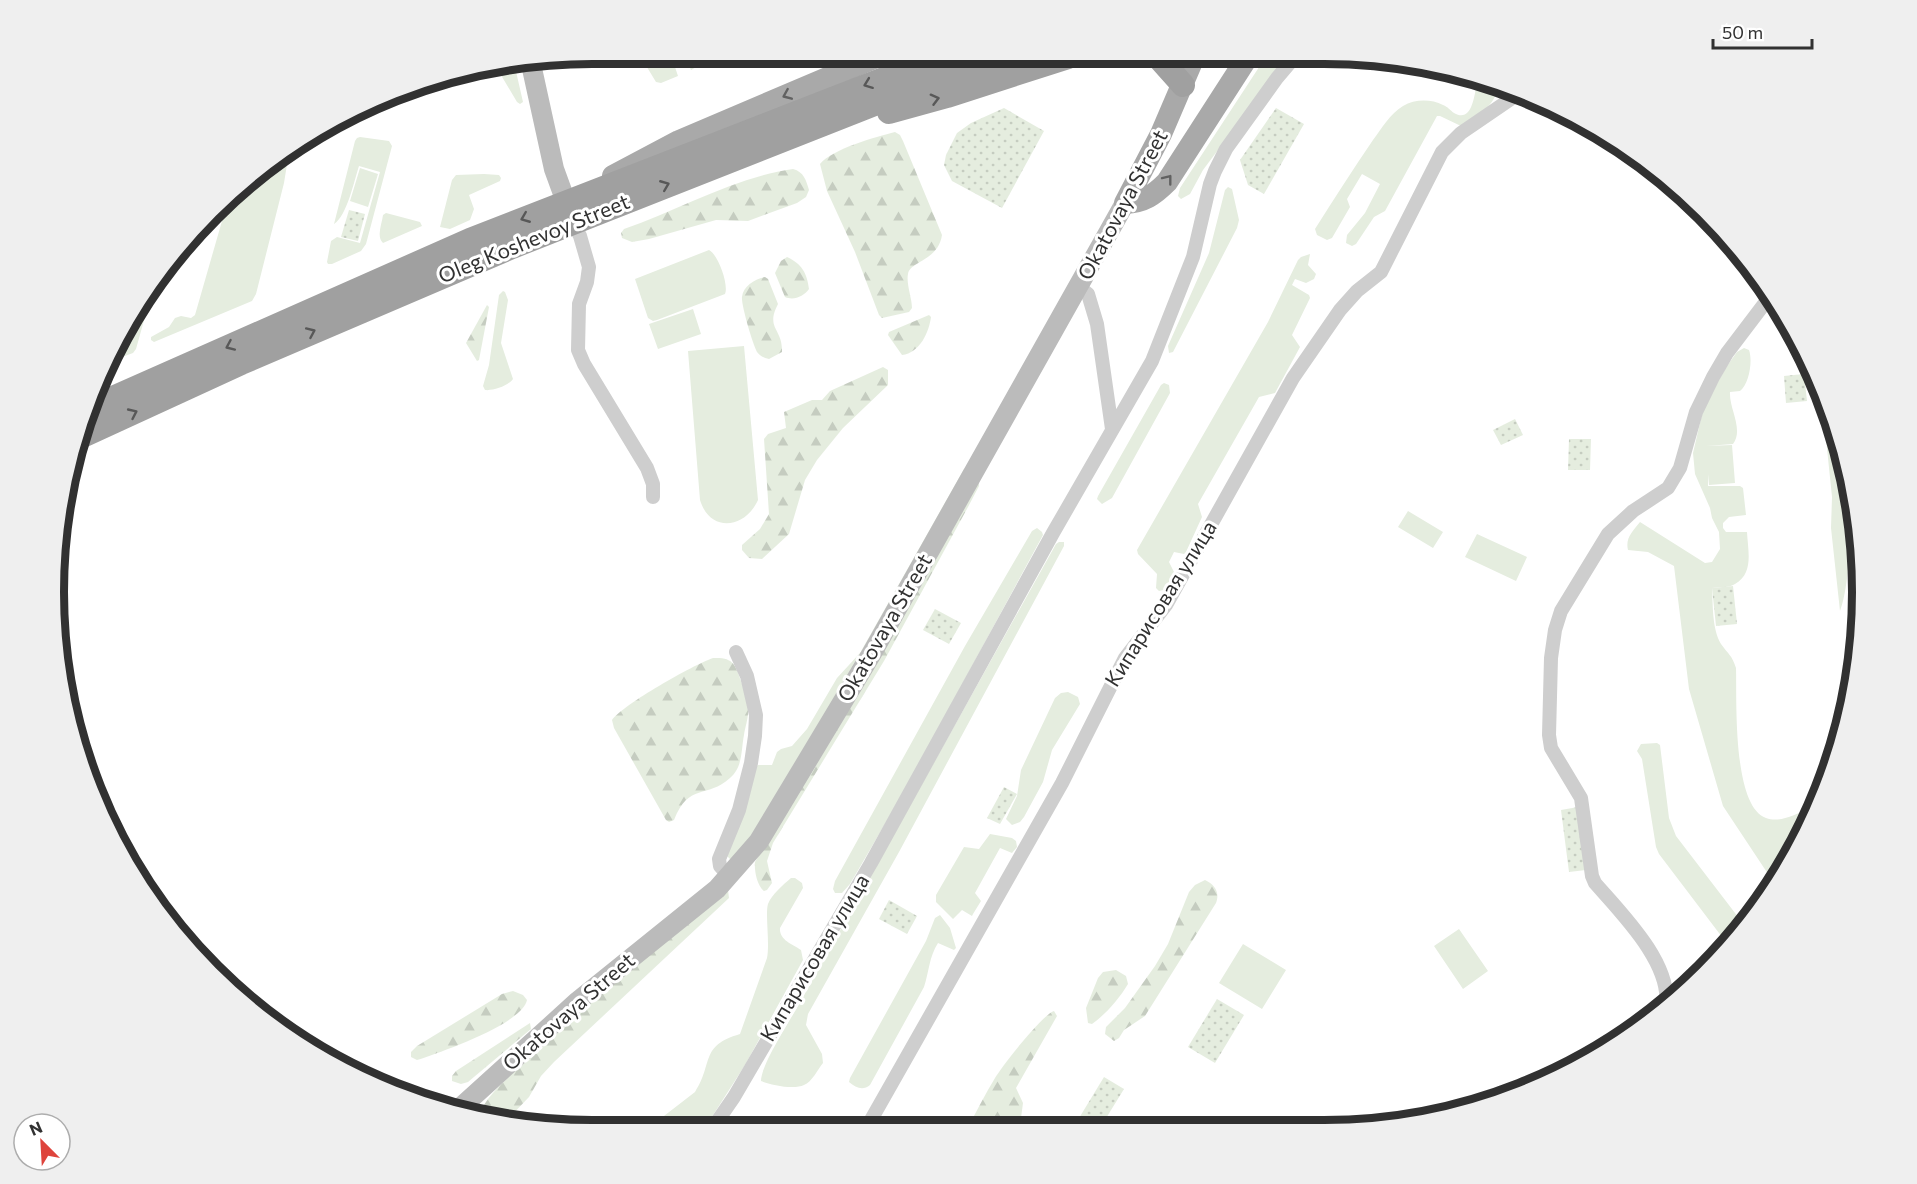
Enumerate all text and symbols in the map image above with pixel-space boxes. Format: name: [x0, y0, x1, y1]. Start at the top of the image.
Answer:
scale bar: [1713, 12, 1812, 50]
text: 50 m: [1722, 21, 1763, 43]
one-way arrow: [863, 77, 874, 89]
one-way arrow: [782, 88, 793, 100]
one-way arrow: [929, 94, 940, 106]
street label: Okatovaya Street: [1072, 125, 1172, 284]
one-way arrow: [1161, 175, 1172, 186]
one-way arrow: [659, 180, 670, 192]
street label: Oleg Koshevoy Street: [434, 188, 633, 287]
one-way arrow: [520, 211, 531, 223]
one-way arrow: [304, 328, 315, 340]
one-way arrow: [225, 338, 236, 350]
one-way arrow: [126, 408, 137, 420]
street label: Кипарисовая улица: [1099, 516, 1221, 691]
street label: Okatovaya Street: [831, 549, 936, 706]
street label: Кипарисовая улица: [754, 869, 874, 1045]
street label: Okatovaya Street: [497, 947, 639, 1075]
north arrow: [12, 1112, 72, 1172]
text: N: [26, 1117, 45, 1139]

